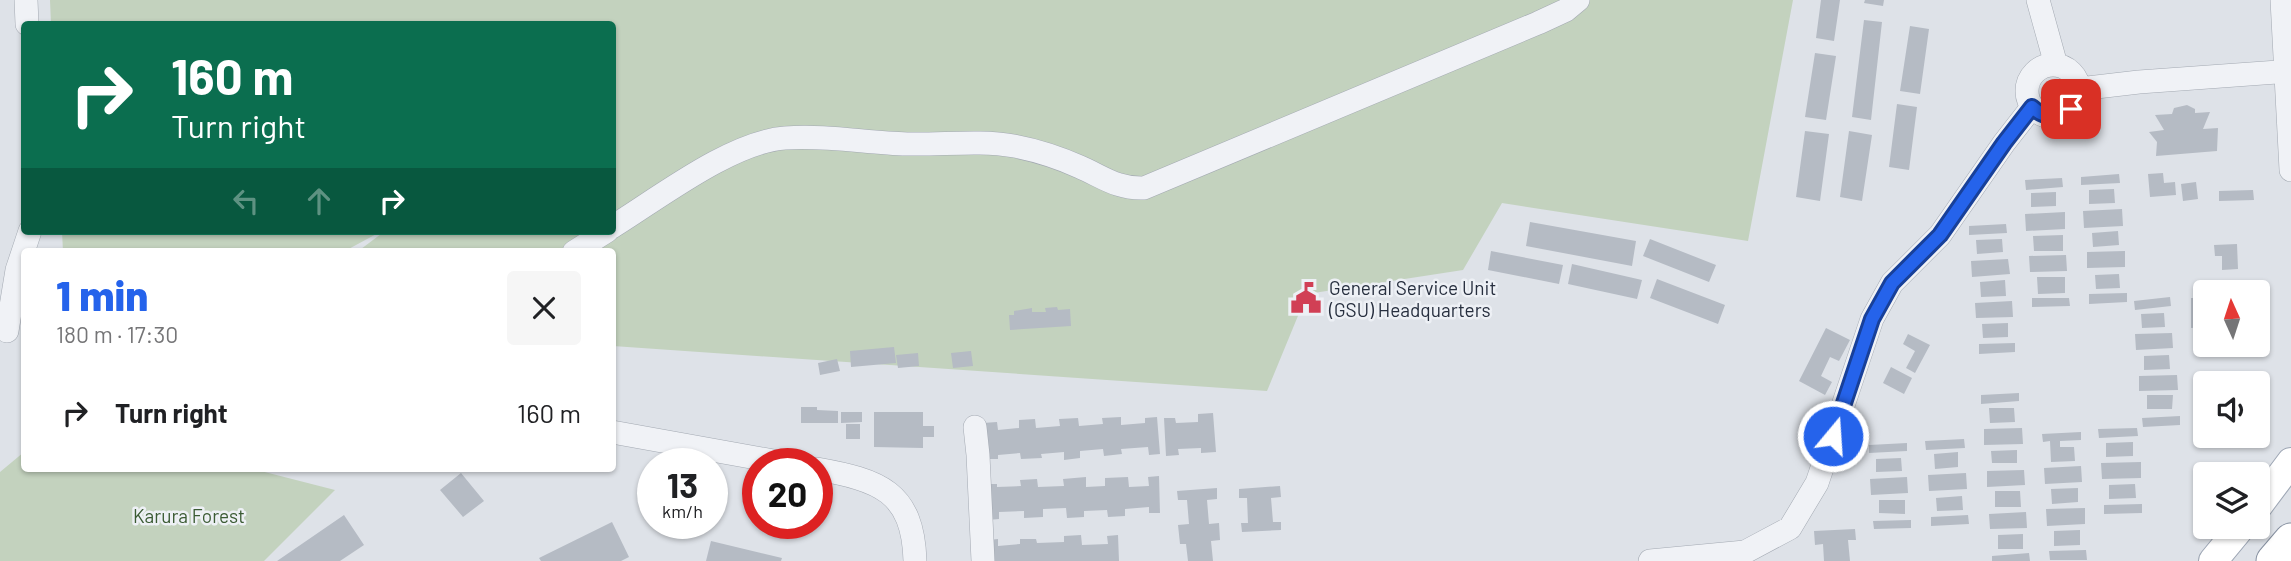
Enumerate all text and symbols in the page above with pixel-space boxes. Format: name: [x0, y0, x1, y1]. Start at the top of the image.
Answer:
text: 160 m: [171, 46, 293, 105]
icon: right: [56, 49, 147, 140]
pin: [2041, 79, 2101, 139]
icon: arrive: [2052, 90, 2090, 128]
text: Turn right: [171, 106, 306, 144]
icon: left: [227, 182, 265, 220]
icon: ahead: [300, 182, 338, 220]
icon: right: [373, 182, 411, 220]
text: 1 min: [56, 269, 148, 319]
button: close: [507, 271, 581, 345]
place label: General Service Unit (GSU) Headquarters: [1328, 276, 1496, 321]
north arrow: [2193, 280, 2270, 357]
map controls: [2193, 280, 2270, 539]
public building icon: General Service Unit (GSU) Headquarters: [1289, 281, 1323, 315]
text: 180 m · 17:30: [56, 320, 178, 348]
button: sound: [2193, 371, 2270, 448]
icon: right: [56, 394, 94, 432]
text: Turn right: [115, 397, 228, 428]
text: 160 m: [517, 397, 581, 428]
position arrow: [1796, 399, 1870, 473]
speed limit sign: 20: [742, 448, 833, 539]
button: layers: [2193, 462, 2270, 539]
text: 13: [667, 463, 698, 505]
text: km/h: [662, 500, 703, 522]
park label: Karura Forest: [133, 504, 245, 527]

